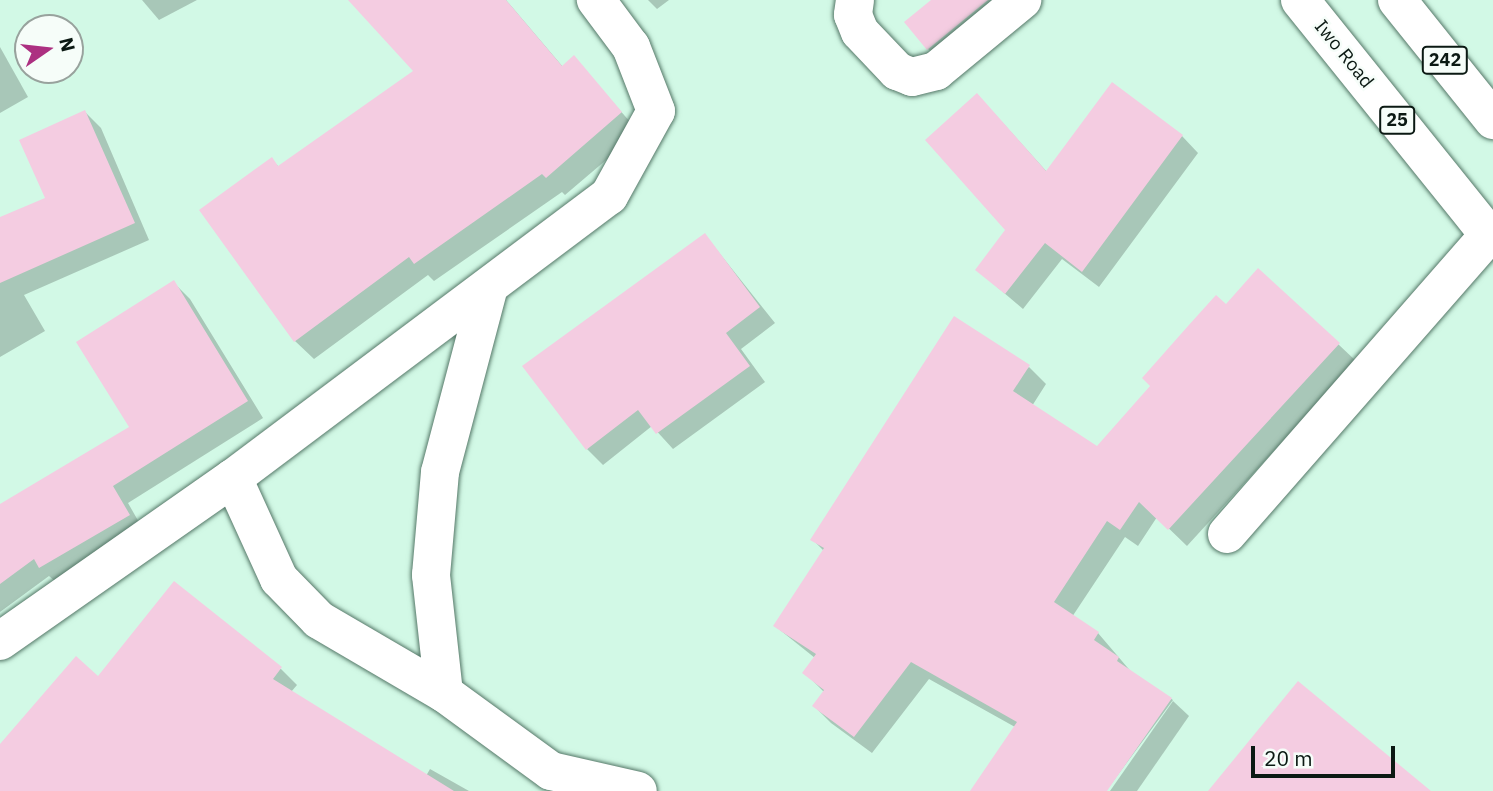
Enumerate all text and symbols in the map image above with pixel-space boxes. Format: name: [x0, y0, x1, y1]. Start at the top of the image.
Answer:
north arrow: [14, 14, 84, 84]
street label: Iwo Road: [1310, 15, 1378, 93]
text: N: [54, 35, 81, 54]
road number: 242: [1420, 46, 1470, 74]
road number: 25: [1378, 106, 1416, 134]
scale bar: [1255, 732, 1398, 776]
text: 20 m: [1264, 744, 1313, 772]

